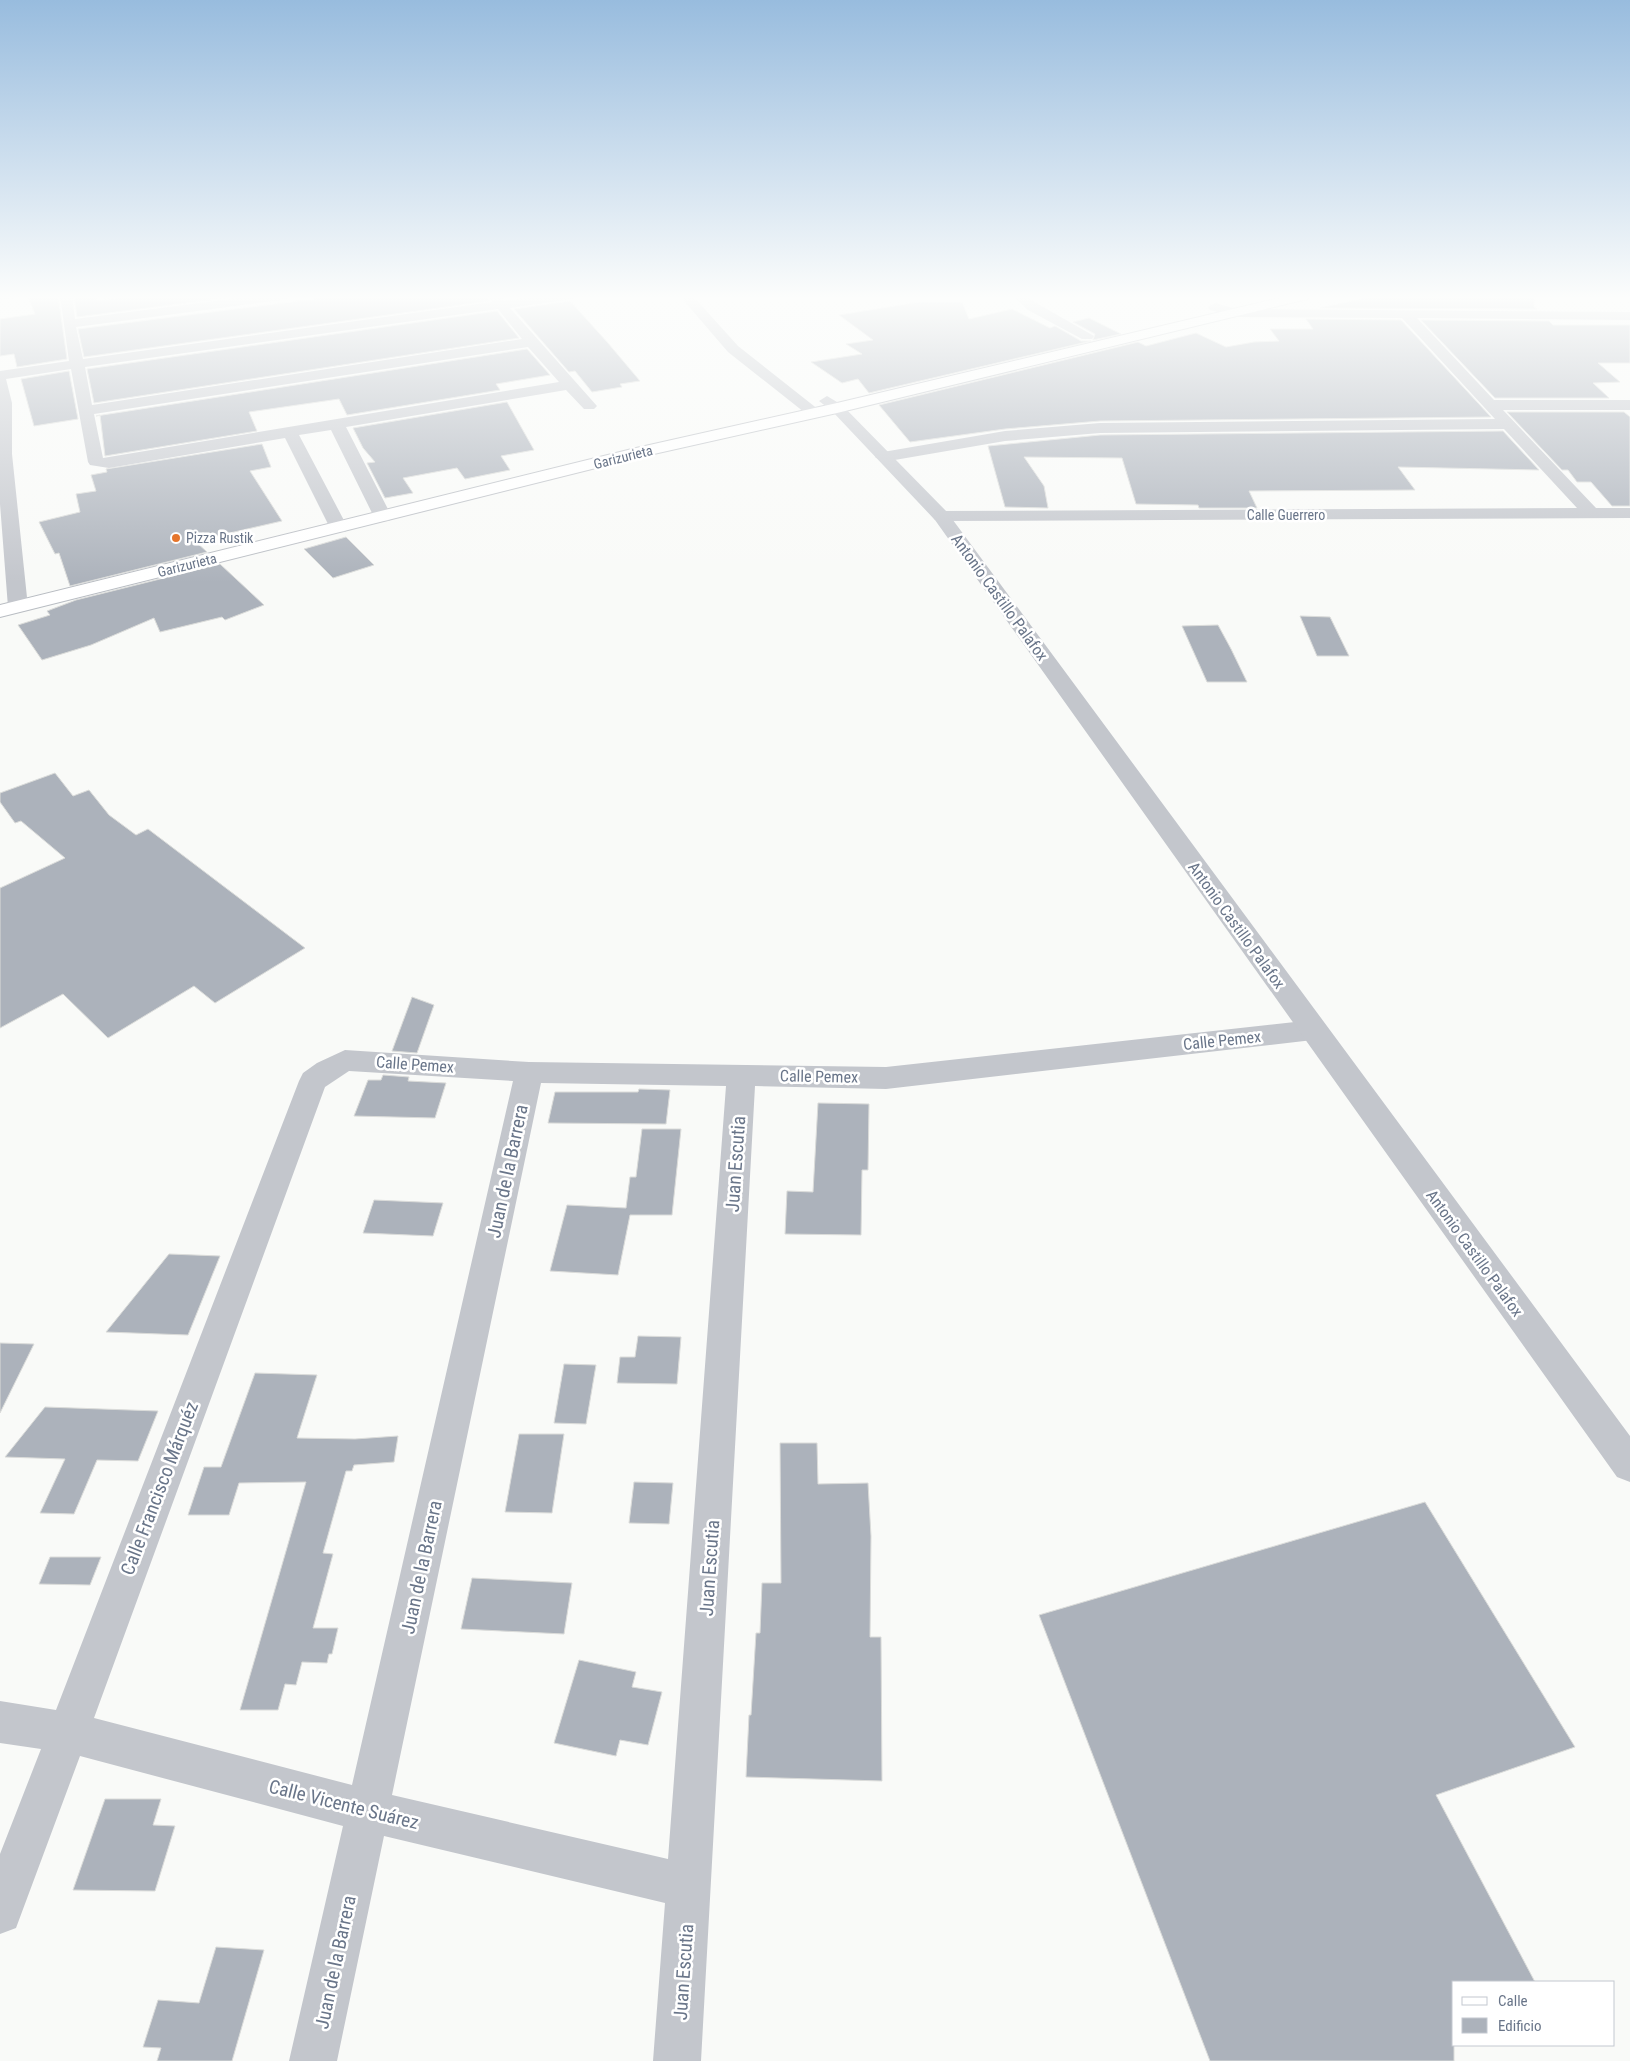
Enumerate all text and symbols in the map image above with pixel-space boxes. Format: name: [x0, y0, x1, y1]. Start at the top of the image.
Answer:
street label: Garizurieta: [592, 442, 654, 472]
street label: Calle Guerrero: [1247, 507, 1325, 523]
place label: Pizza Rustik: [186, 530, 254, 546]
street label: Antonio Castillo Palafox: [947, 530, 1052, 664]
marker: Pizza Rustik: [170, 532, 182, 544]
street label: Garizurieta: [156, 550, 218, 580]
street label: Antonio Castillo Palafox: [1184, 858, 1289, 992]
street label: Calle Pemex: [1182, 1027, 1262, 1054]
street label: Calle Pemex: [375, 1052, 455, 1077]
street label: Calle Pemex: [780, 1066, 858, 1087]
street label: Juan de la Barrera: [482, 1102, 533, 1240]
street label: Juan Escutia: [721, 1115, 750, 1213]
street label: Antonio Castillo Palafox: [1422, 1186, 1527, 1320]
street label: Calle Francisco Márquéz: [116, 1398, 203, 1578]
street label: Juan de la Barrera: [396, 1498, 447, 1636]
street label: Juan Escutia: [695, 1519, 724, 1617]
street label: Calle Vicente Suárez: [267, 1775, 421, 1834]
street label: Juan de la Barrera: [310, 1893, 361, 2031]
street label: Juan Escutia: [669, 1923, 698, 2021]
legend: [1452, 1981, 1615, 2046]
text: Calle: [1498, 1992, 1528, 2010]
text: Edificio: [1498, 2017, 1541, 2035]

